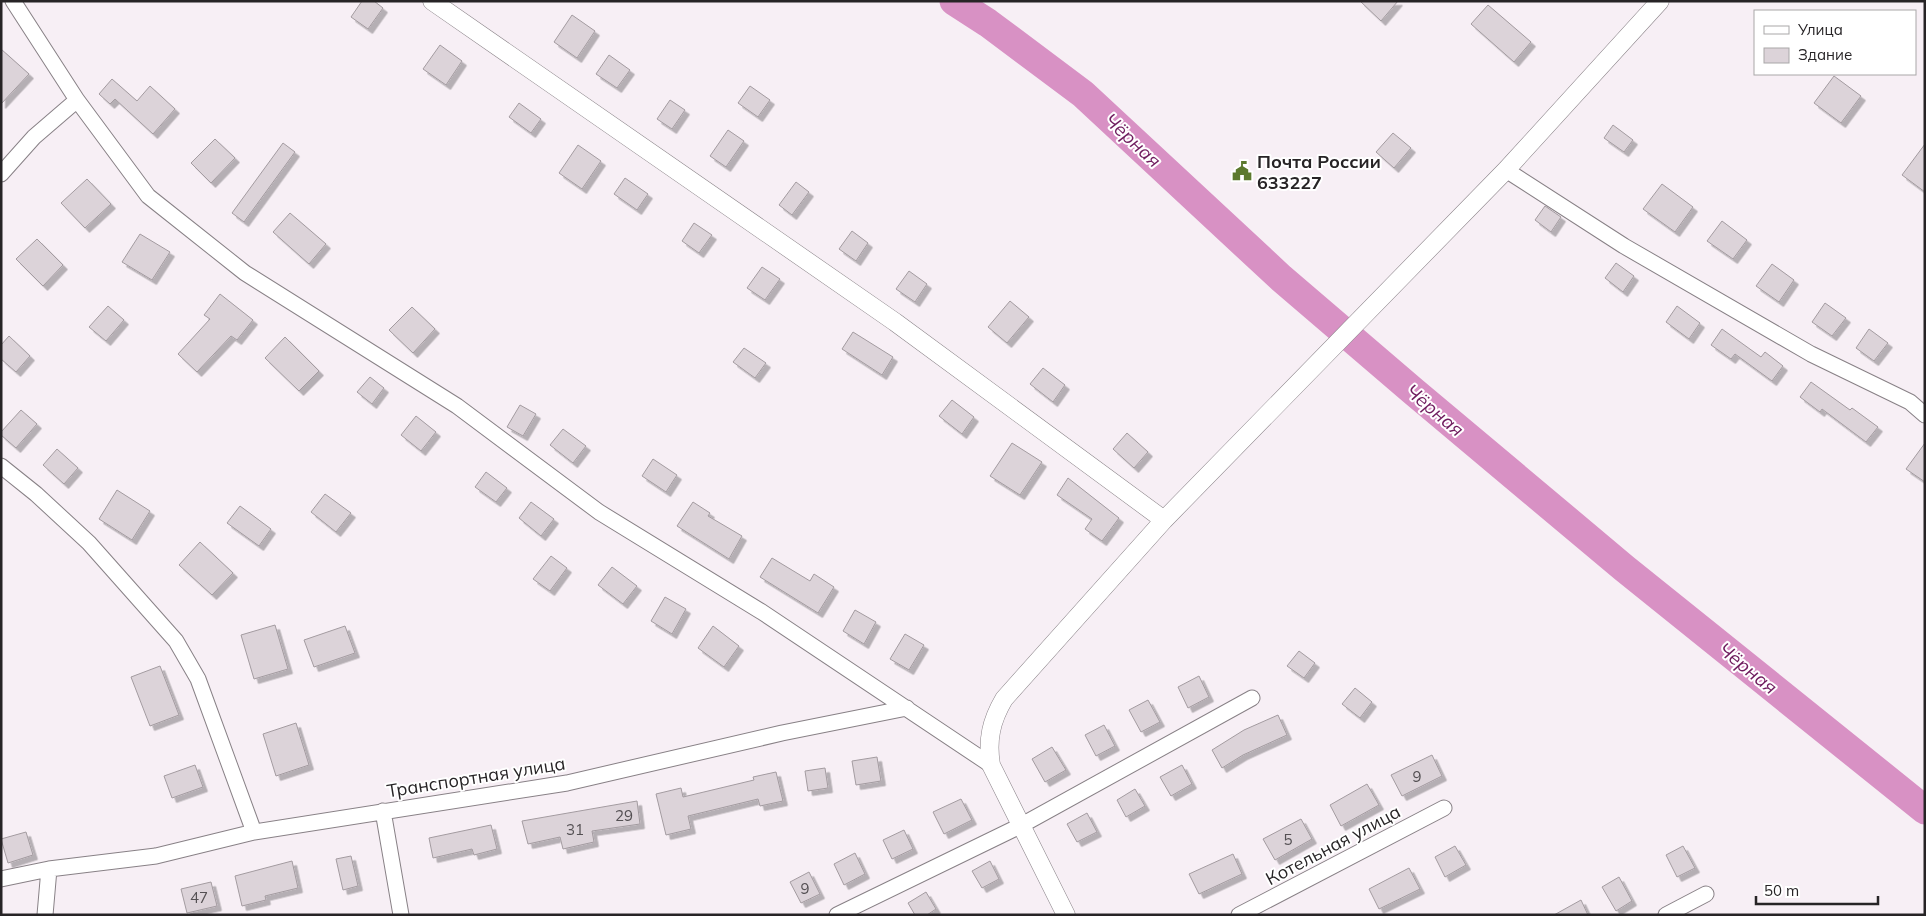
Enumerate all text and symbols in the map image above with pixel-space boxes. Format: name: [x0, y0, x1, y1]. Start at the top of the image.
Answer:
legend: [1754, 10, 1916, 75]
text: Улица: [1797, 20, 1843, 39]
text: Здание: [1798, 45, 1852, 64]
water label: Чёрная: [1100, 108, 1166, 172]
place label: Почта России 633227: [1257, 150, 1381, 194]
public building icon: Почта России 633227: [1231, 160, 1253, 182]
water label: Чёрная: [1401, 379, 1469, 441]
water label: Чёрная: [1714, 637, 1782, 699]
street label: Транспортная улица: [385, 752, 567, 802]
house number: 9: [1412, 767, 1422, 786]
street label: Котельная улица: [1262, 800, 1404, 890]
house number: 29: [615, 806, 633, 825]
house number: 31: [566, 820, 584, 839]
house number: 5: [1283, 830, 1293, 849]
scale bar: [1756, 874, 1878, 906]
house number: 9: [800, 879, 810, 898]
text: 50 m: [1764, 881, 1799, 900]
house number: 47: [190, 888, 208, 907]

